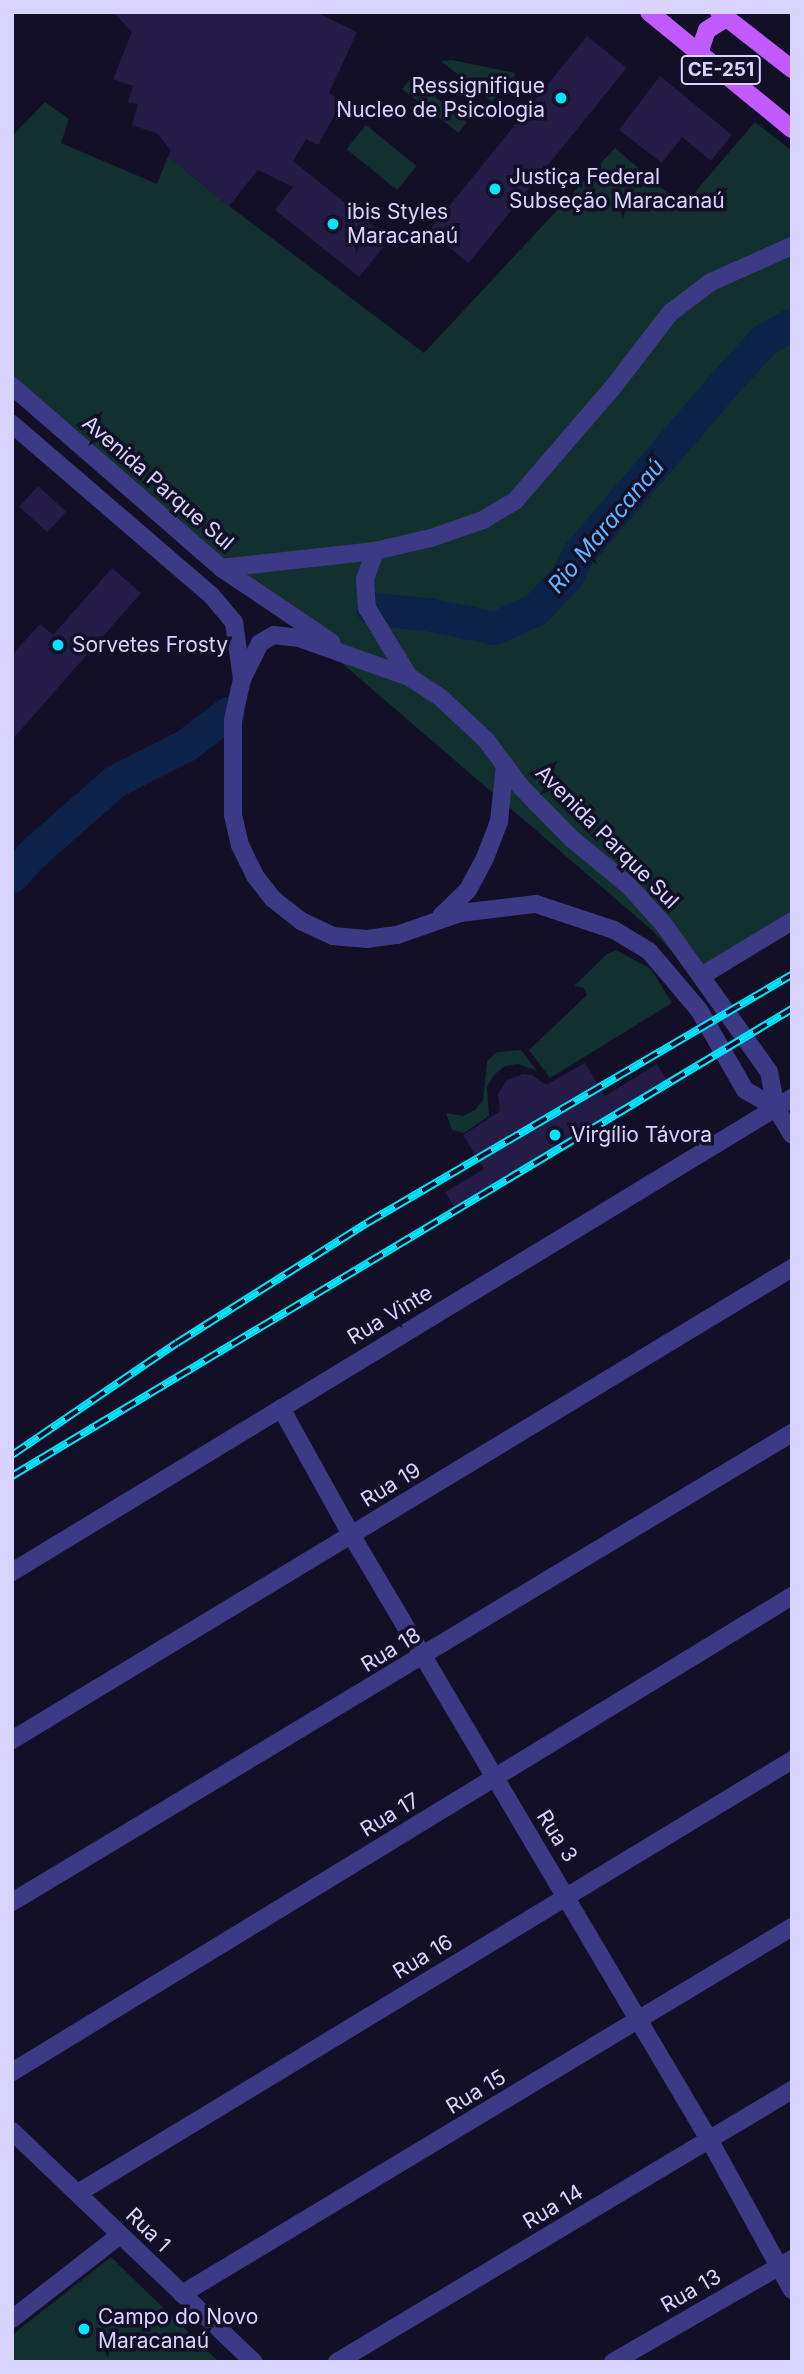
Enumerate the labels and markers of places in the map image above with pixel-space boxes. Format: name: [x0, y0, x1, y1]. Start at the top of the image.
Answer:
place label: Ressignifique Nucleo de Psicologia: [336, 73, 545, 123]
marker: Ressignifique Nucleo de Psicologia: [551, 88, 571, 108]
place label: Justiça Federal Subseção Maracanaú: [509, 164, 725, 214]
marker: Justiça Federal Subseção Maracanaú: [487, 181, 503, 197]
place label: ibis Styles Maracanaú: [347, 199, 458, 249]
marker: ibis Styles Maracanaú: [325, 216, 341, 232]
place label: Sorvetes Frosty: [72, 632, 228, 658]
marker: Sorvetes Frosty: [50, 637, 66, 653]
place label: Virgílio Távora: [571, 1122, 712, 1148]
marker: Virgílio Távora: [545, 1125, 565, 1145]
place label: Campo do Novo Maracanaú: [98, 2304, 258, 2354]
marker: Campo do Novo Maracanaú: [76, 2321, 92, 2337]

